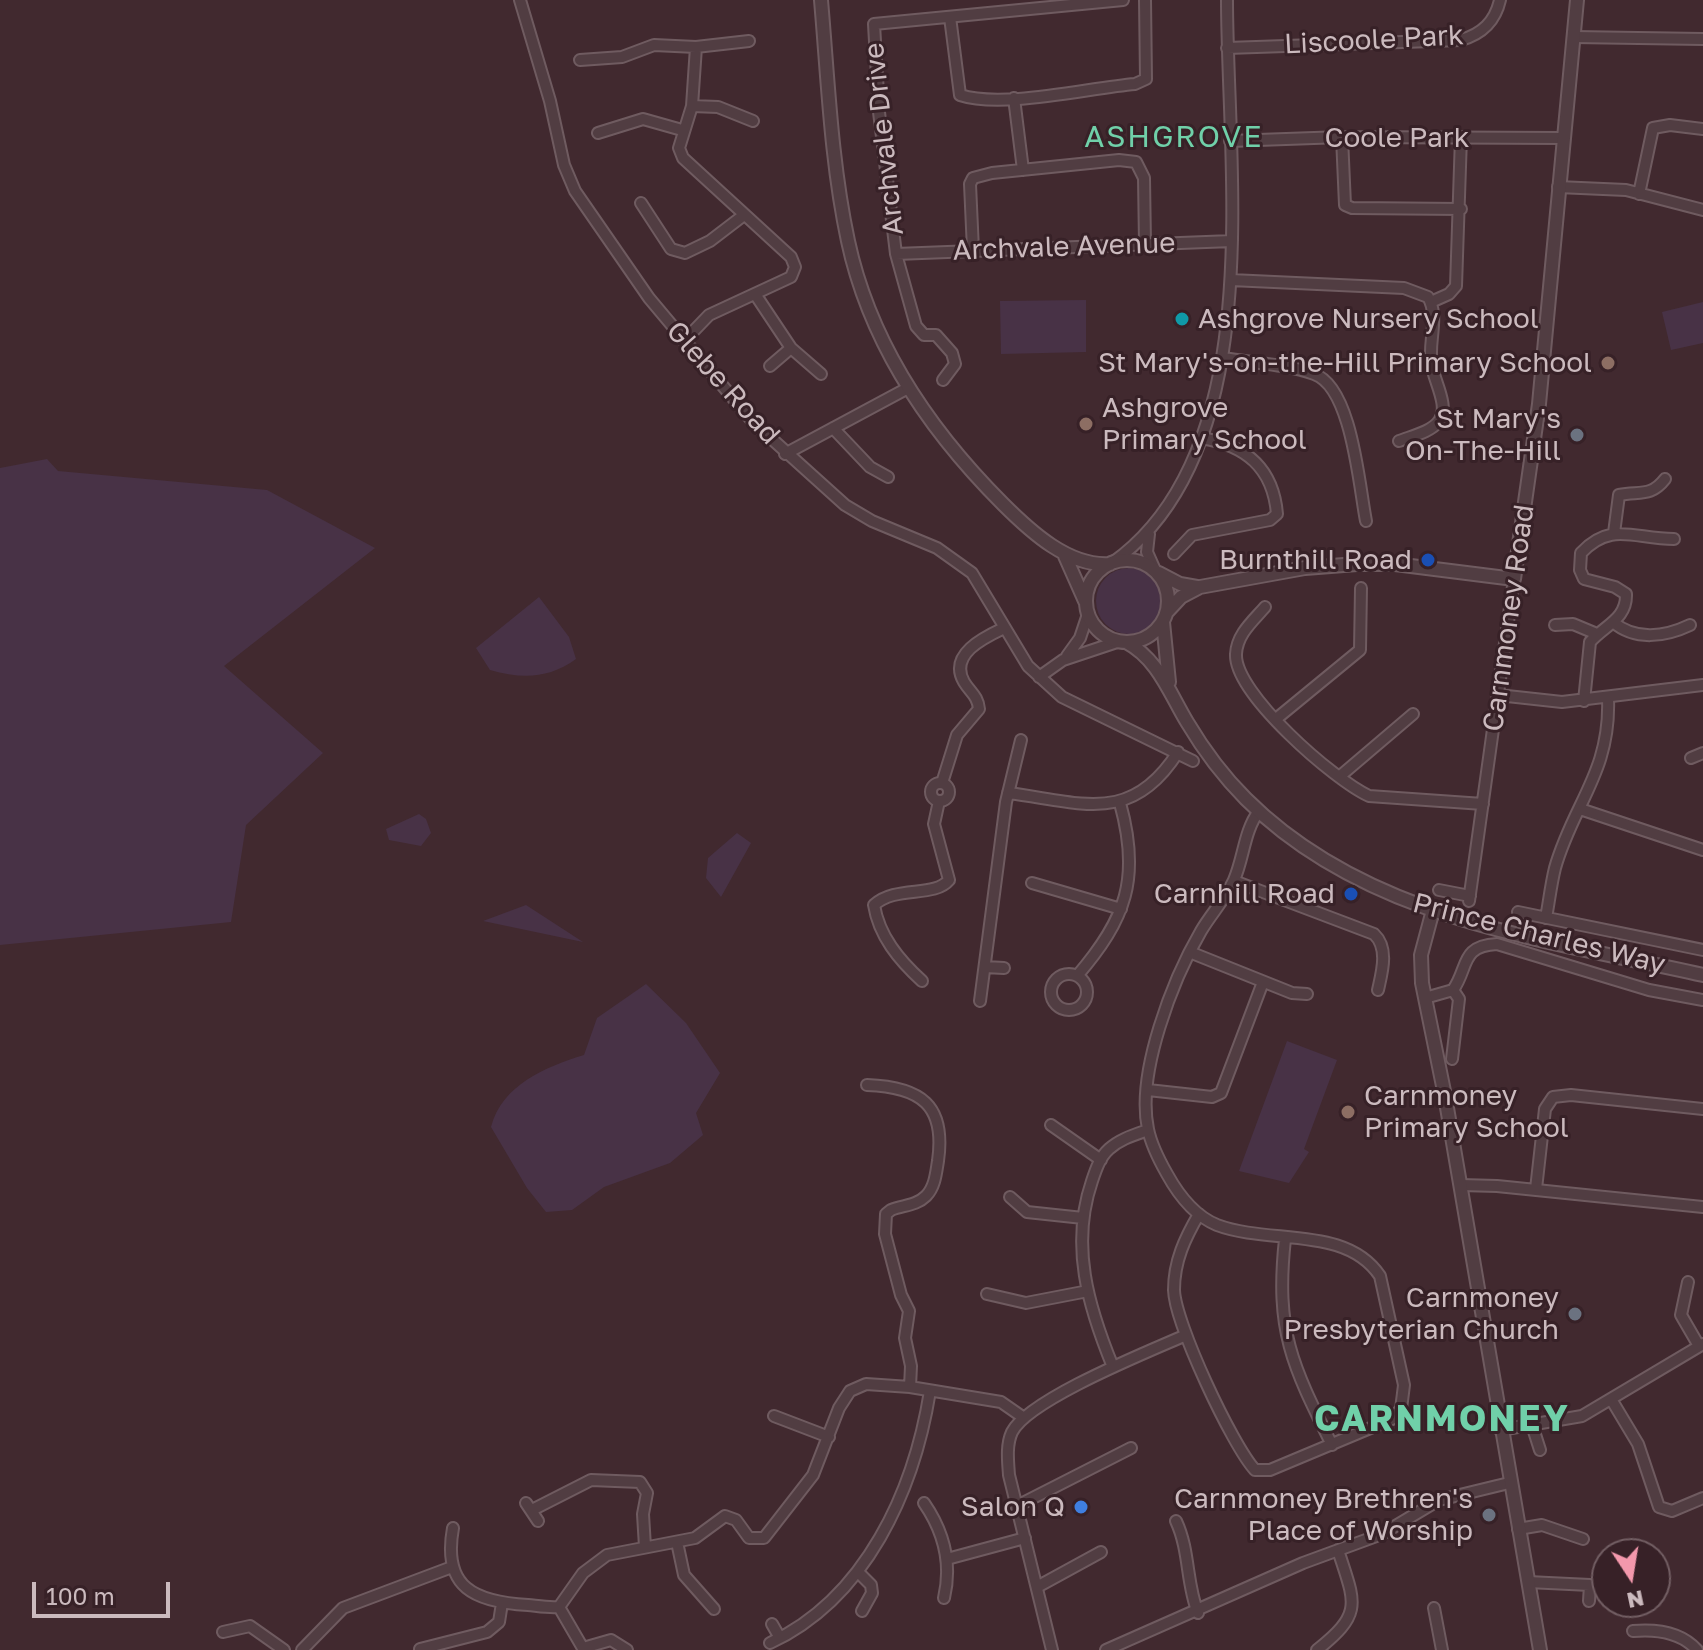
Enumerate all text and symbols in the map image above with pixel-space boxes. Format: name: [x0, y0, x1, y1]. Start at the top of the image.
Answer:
street label: Liscoole Park: [1283, 19, 1465, 61]
street label: Archvale Drive: [857, 41, 911, 237]
district label: ASHGROVE: [1084, 119, 1264, 155]
street label: Coole Park: [1324, 121, 1470, 155]
street label: Archvale Avenue: [952, 226, 1176, 268]
place label: Ashgrove Nursery School: [1198, 302, 1539, 336]
marker: Ashgrove Nursery School: [1173, 310, 1191, 328]
street label: Glebe Road: [659, 315, 787, 451]
place label: St Mary's-on-the-Hill Primary School: [1098, 346, 1592, 380]
marker: St Mary's-on-the-Hill Primary School: [1599, 354, 1617, 372]
place label: Ashgrove Primary School: [1102, 391, 1307, 457]
place label: St Mary's On-The-Hill: [1405, 402, 1561, 468]
marker: Ashgrove Primary School: [1077, 415, 1095, 433]
marker: St Mary's On-The-Hill: [1568, 426, 1586, 444]
street label: Carnmoney Road: [1476, 502, 1542, 734]
place label: Burnthill Road: [1219, 543, 1412, 577]
marker: Burnthill Road: [1419, 551, 1437, 569]
place label: Carnhill Road: [1154, 877, 1335, 911]
marker: Carnhill Road: [1342, 885, 1360, 903]
street label: Prince Charles Way: [1409, 886, 1669, 982]
place label: Carnmoney Primary School: [1364, 1079, 1569, 1145]
marker: Carnmoney Primary School: [1339, 1103, 1357, 1121]
place label: Carnmoney Presbyterian Church: [1284, 1281, 1559, 1347]
marker: Carnmoney Presbyterian Church: [1566, 1305, 1584, 1323]
district label: CARNMONEY: [1314, 1398, 1570, 1442]
place label: Carnmoney Brethren's Place of Worship: [1174, 1482, 1473, 1548]
place label: Salon Q: [961, 1490, 1065, 1524]
marker: Salon Q: [1072, 1498, 1090, 1516]
marker: Carnmoney Brethren's Place of Worship: [1480, 1506, 1498, 1524]
north arrow: [1591, 1538, 1671, 1618]
scale bar: [36, 1566, 174, 1616]
text: 100 m: [46, 1581, 115, 1610]
text: N: [1625, 1585, 1647, 1615]

